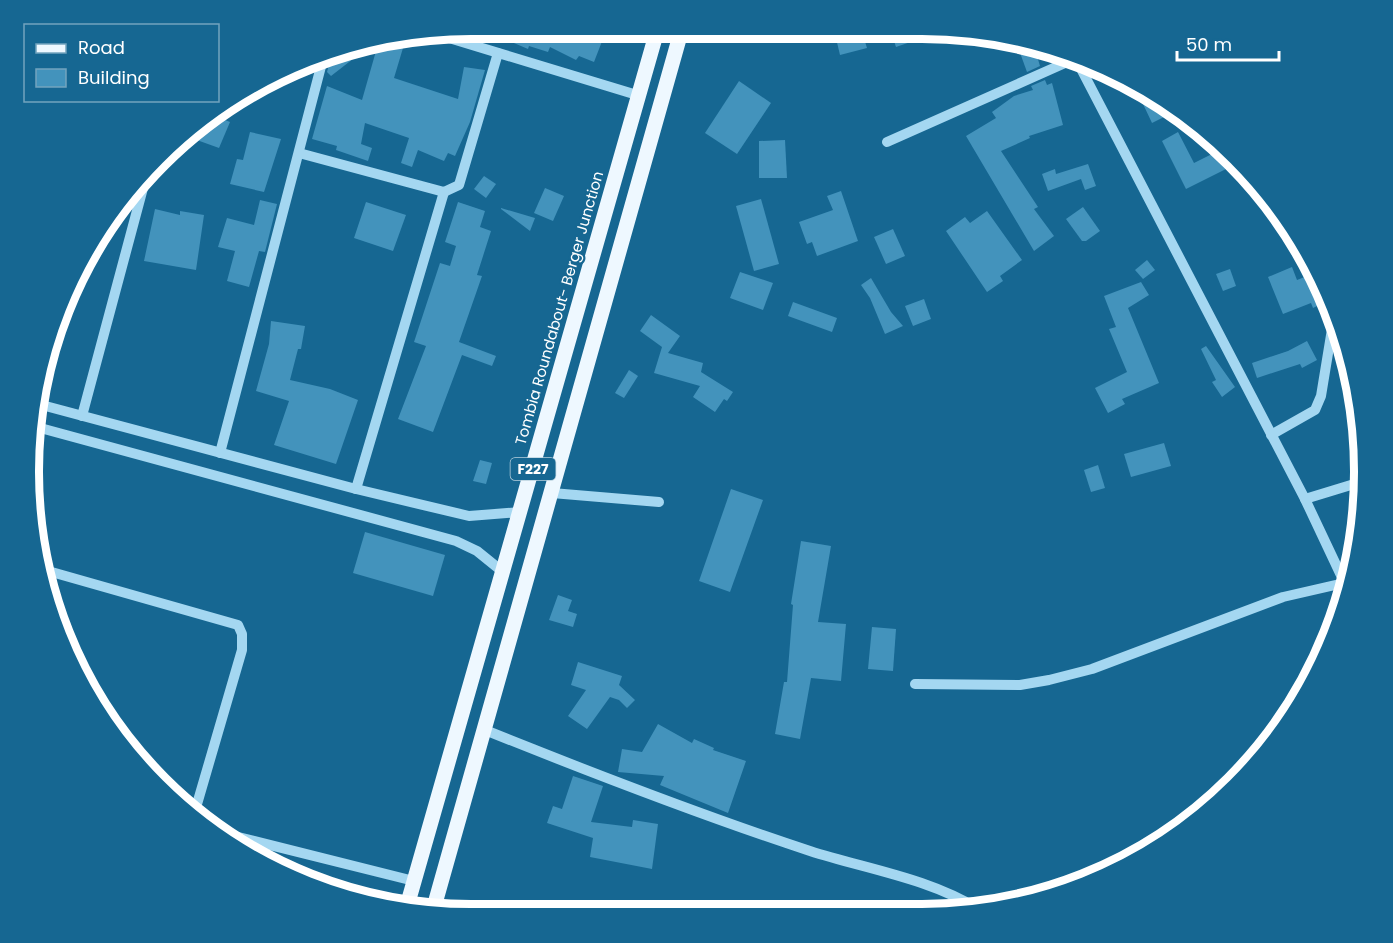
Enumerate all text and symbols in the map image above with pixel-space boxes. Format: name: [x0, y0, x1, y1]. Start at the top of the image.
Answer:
legend: [24, 24, 219, 102]
scale bar: [1177, 24, 1279, 62]
text: 50 m: [1186, 32, 1232, 57]
text: Road: [78, 35, 125, 60]
text: Building: [78, 65, 150, 90]
street label: Tombia Roundabout- Berger Junction: [510, 169, 608, 447]
road number: F227: [510, 458, 556, 480]

